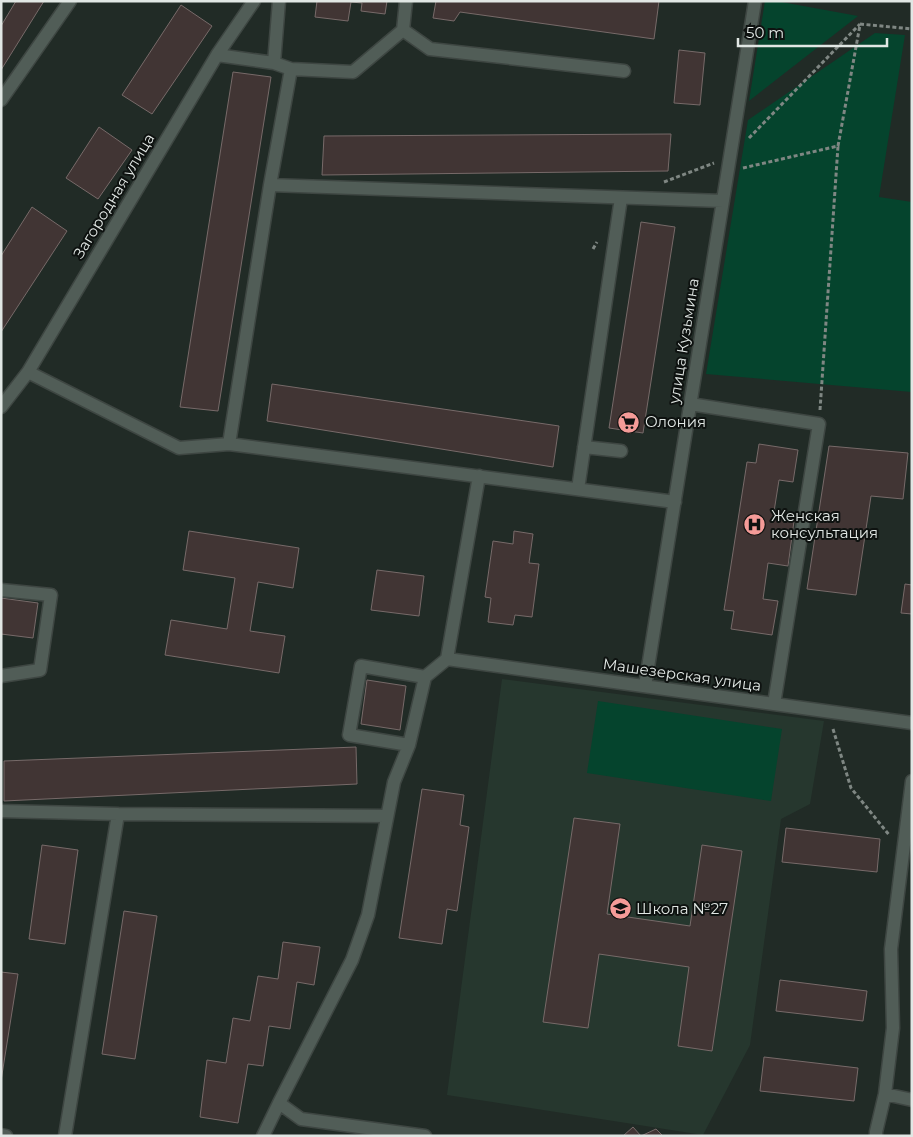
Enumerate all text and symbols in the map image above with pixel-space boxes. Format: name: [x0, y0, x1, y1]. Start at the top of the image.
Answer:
scale bar: [738, 15, 887, 47]
text: 50 m: [746, 23, 784, 42]
street label: Загородная улица: [69, 130, 158, 262]
street label: улица Кузьмина: [664, 277, 703, 406]
supermarket icon: Олония: [617, 410, 641, 434]
place label: Олония: [645, 412, 706, 431]
place label: Женская консультация: [771, 506, 878, 542]
hospital icon: Женская консультация: [743, 513, 767, 537]
street label: Машезерская улица: [602, 654, 762, 695]
school or university icon: Школа №27: [608, 897, 632, 921]
place label: Школа №27: [636, 899, 728, 918]

